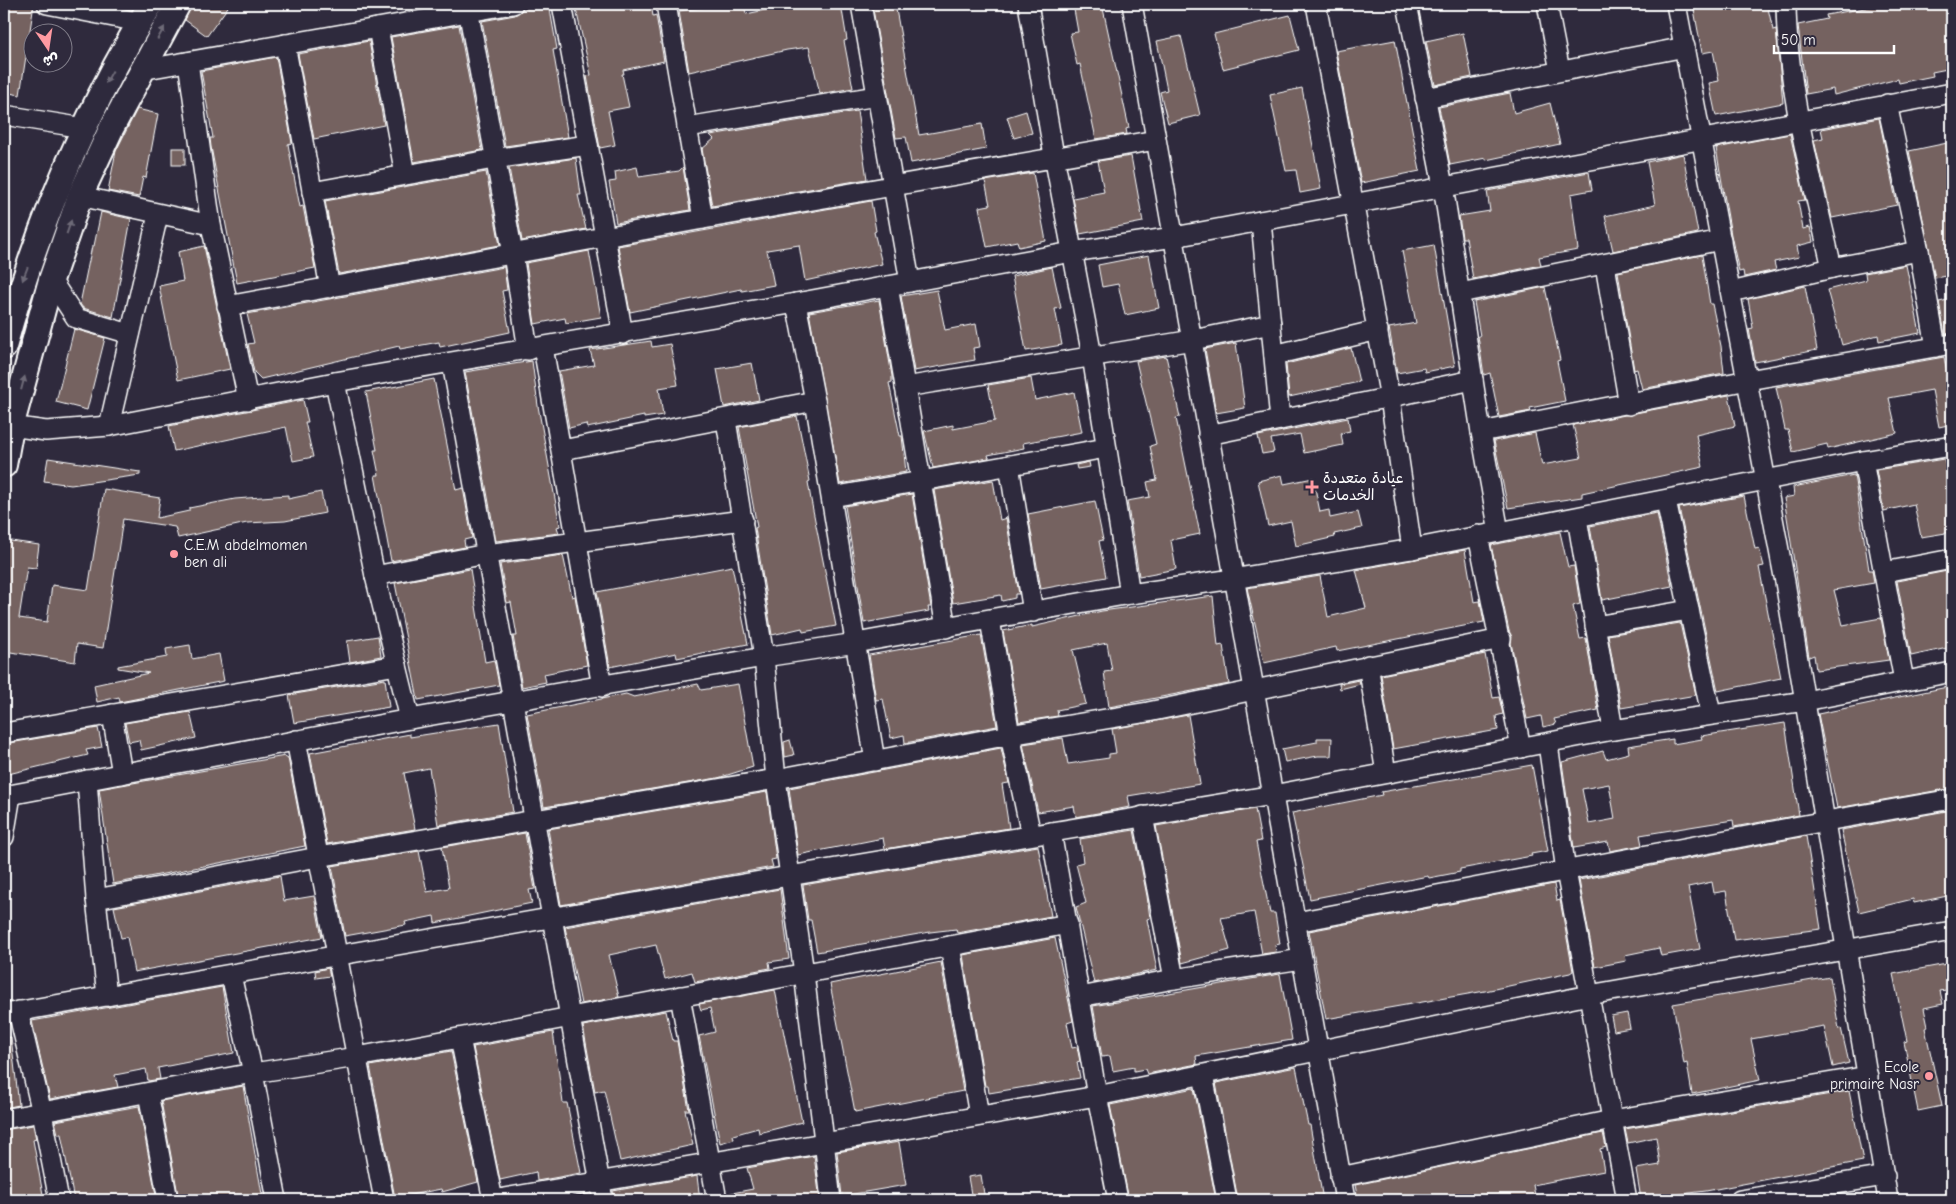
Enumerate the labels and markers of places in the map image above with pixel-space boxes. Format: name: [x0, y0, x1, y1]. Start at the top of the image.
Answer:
place label: عيادة متعددة الخدمات: [1323, 469, 1404, 504]
marker: عيادة متعددة الخدمات: [1305, 480, 1319, 494]
place label: C.E.M abdelmomen ben ali: [184, 536, 308, 571]
marker: C.E.M abdelmomen ben ali: [168, 548, 180, 560]
place label: Ecole primaire Nasr: [1830, 1058, 1919, 1093]
marker: Ecole primaire Nasr: [1923, 1070, 1935, 1082]

